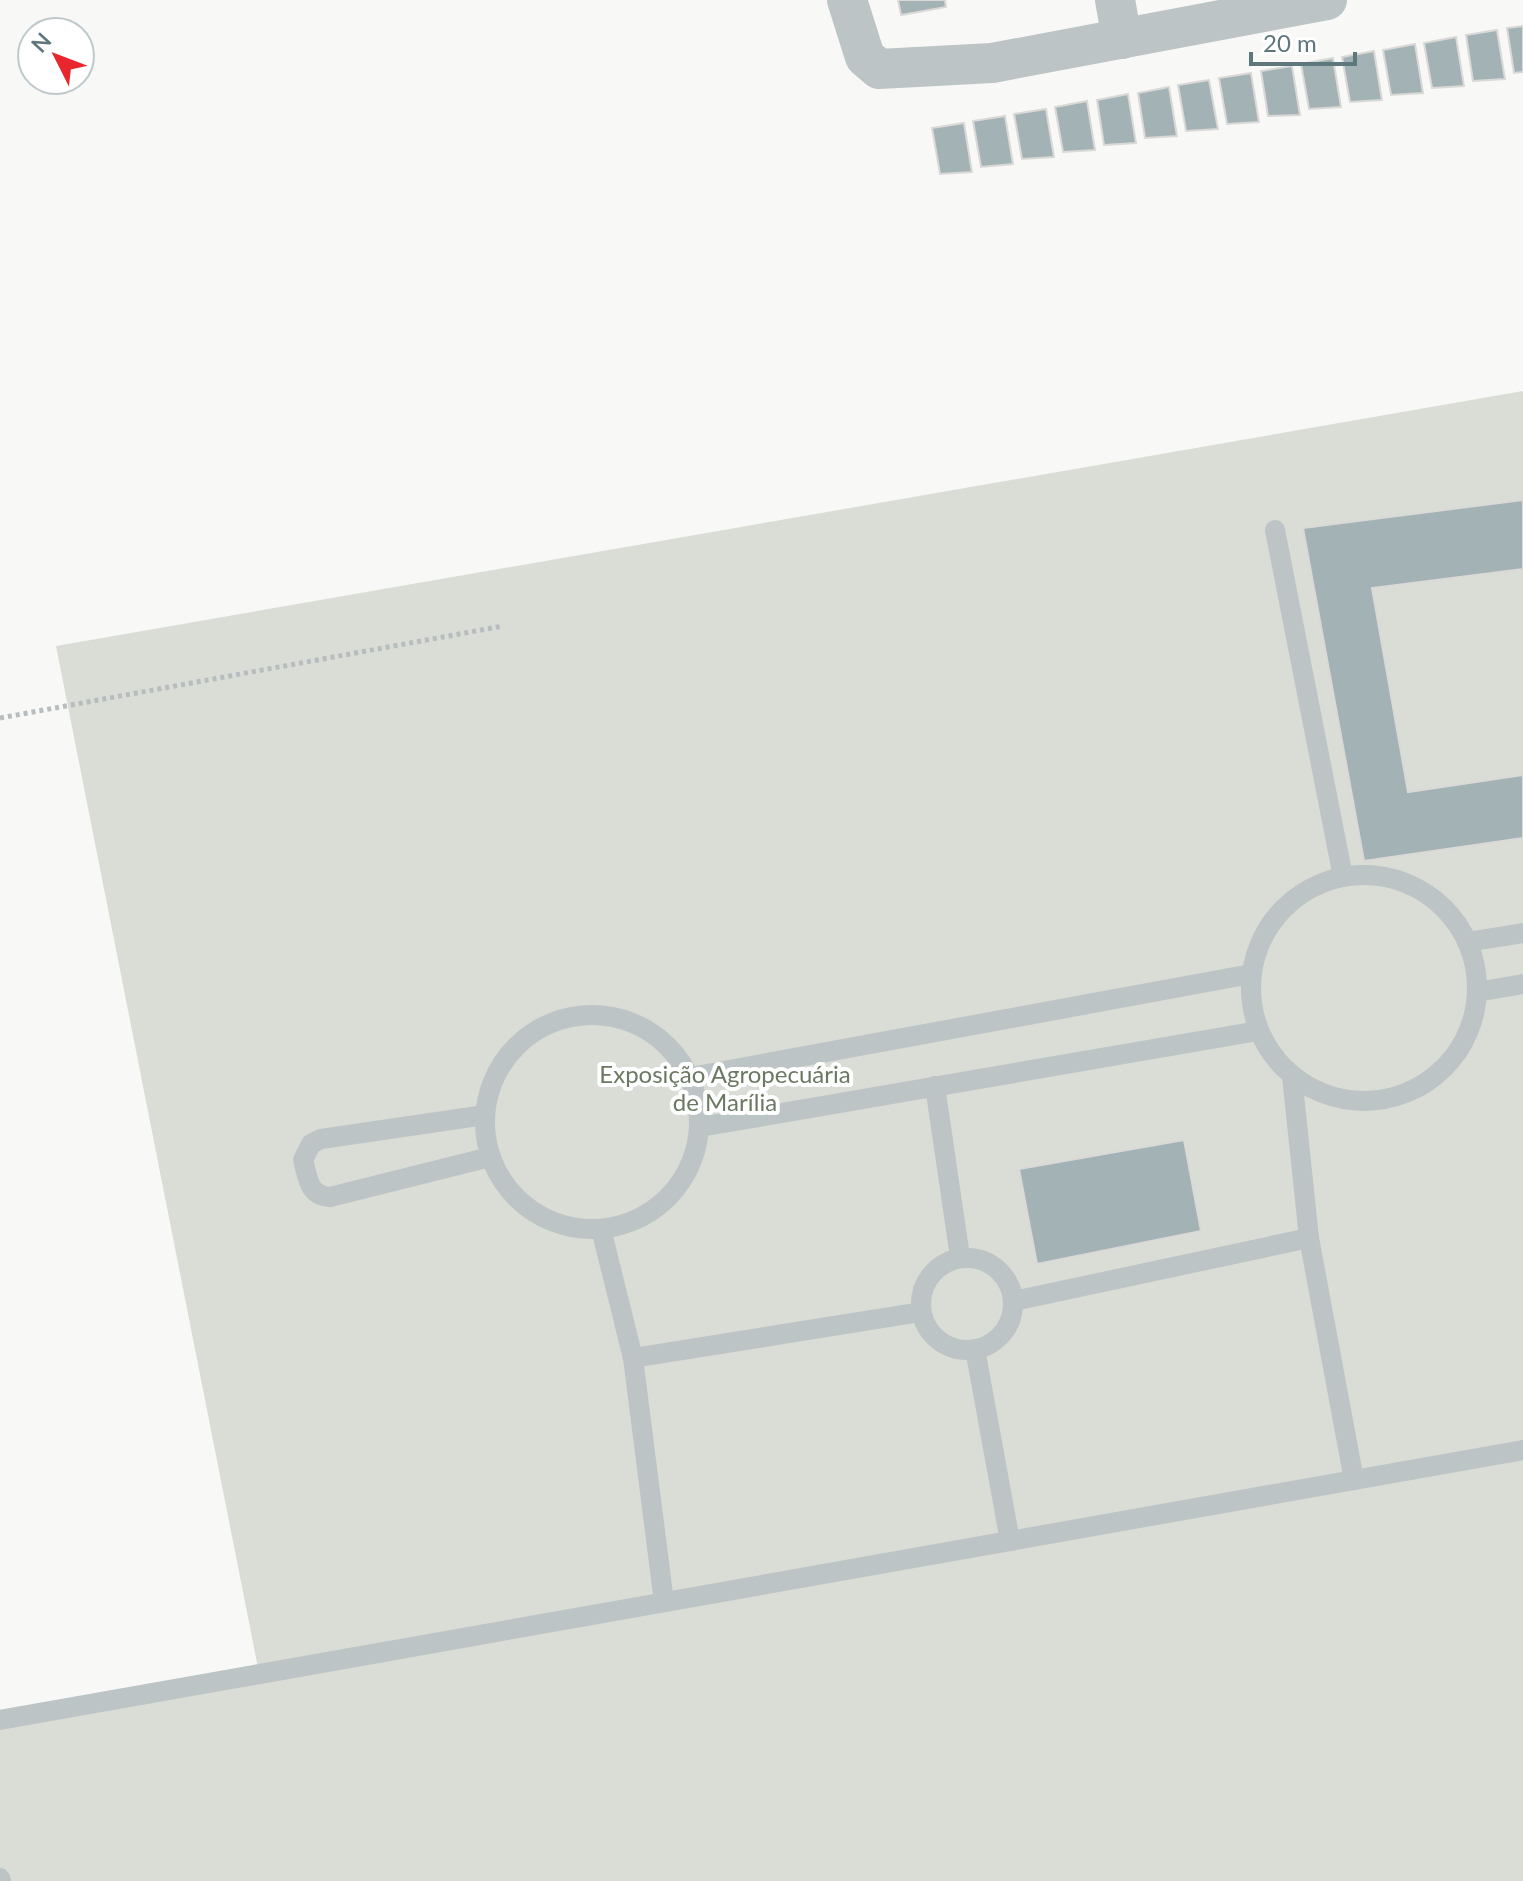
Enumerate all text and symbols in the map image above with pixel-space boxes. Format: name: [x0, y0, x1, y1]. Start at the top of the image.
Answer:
north arrow: [16, 16, 96, 96]
scale bar: [1251, 16, 1355, 66]
text: N: [25, 27, 56, 58]
text: 20 m: [1263, 28, 1317, 57]
park label: Exposição Agropecuária de Marília: [599, 1059, 851, 1116]

